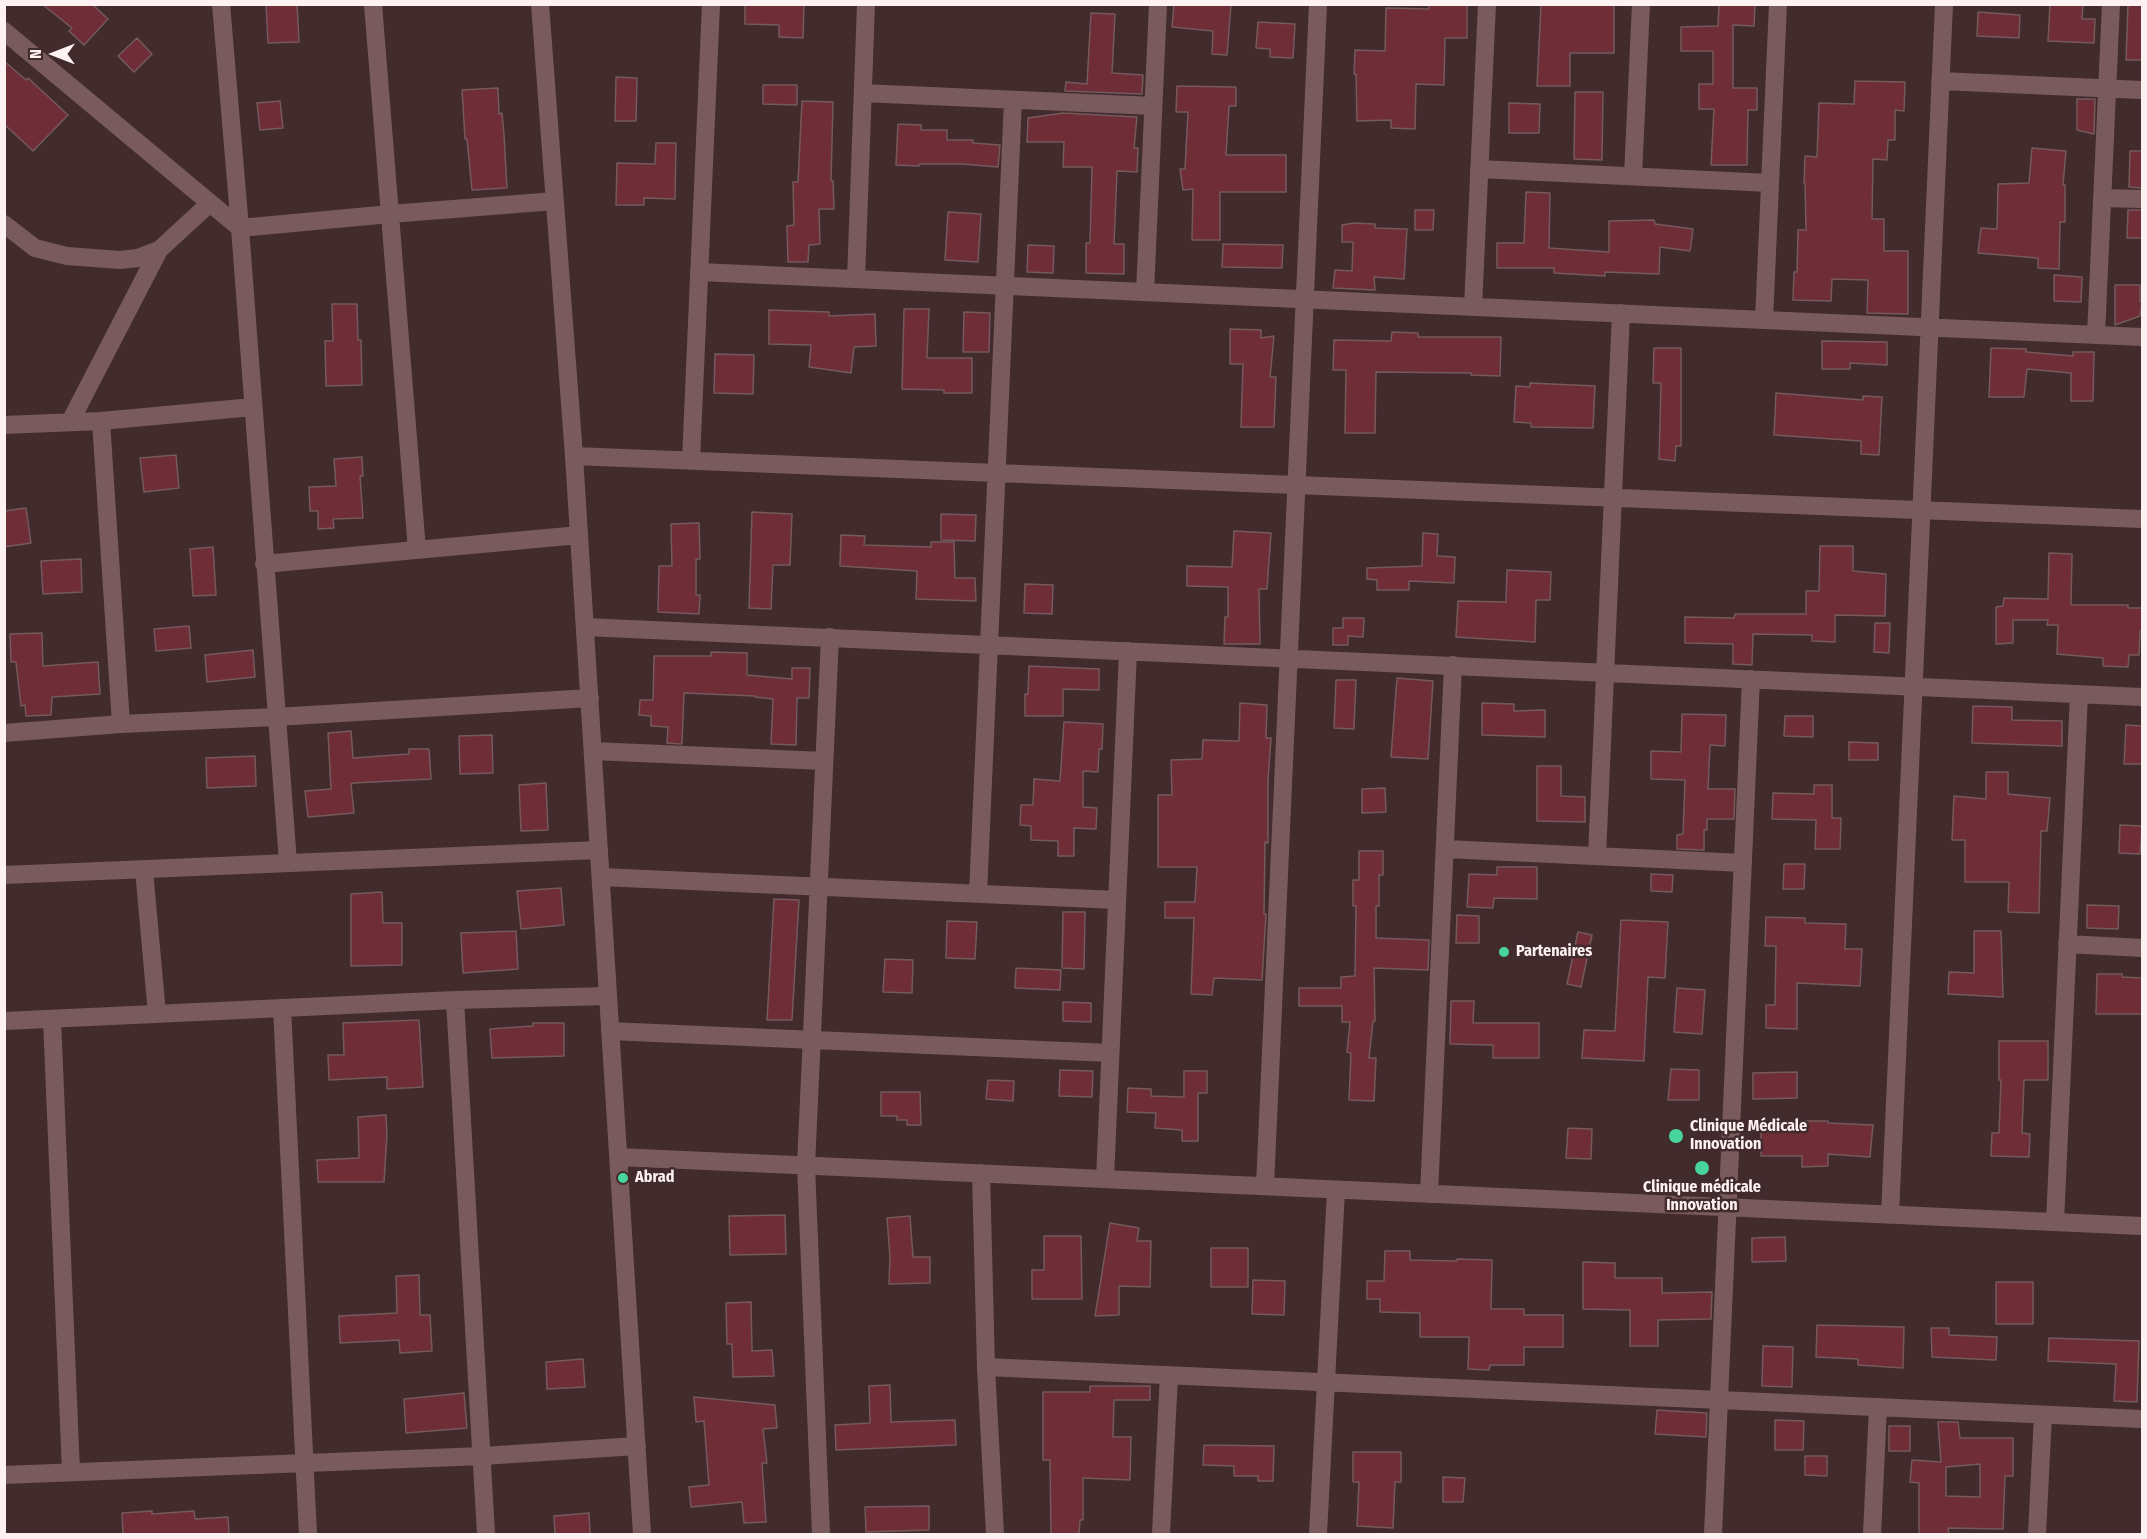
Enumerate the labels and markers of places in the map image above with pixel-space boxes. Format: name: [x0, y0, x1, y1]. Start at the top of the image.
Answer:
place label: Partenaires: [1516, 942, 1592, 962]
marker: Partenaires: [1497, 945, 1511, 959]
place label: Clinique Médicale Innovation: [1690, 1117, 1807, 1155]
marker: Clinique Médicale Innovation: [1667, 1127, 1685, 1145]
marker: Clinique médicale Innovation: [1693, 1159, 1711, 1177]
place label: Abrad: [635, 1168, 674, 1188]
marker: Abrad: [616, 1171, 630, 1185]
place label: Clinique médicale Innovation: [1643, 1178, 1761, 1216]

